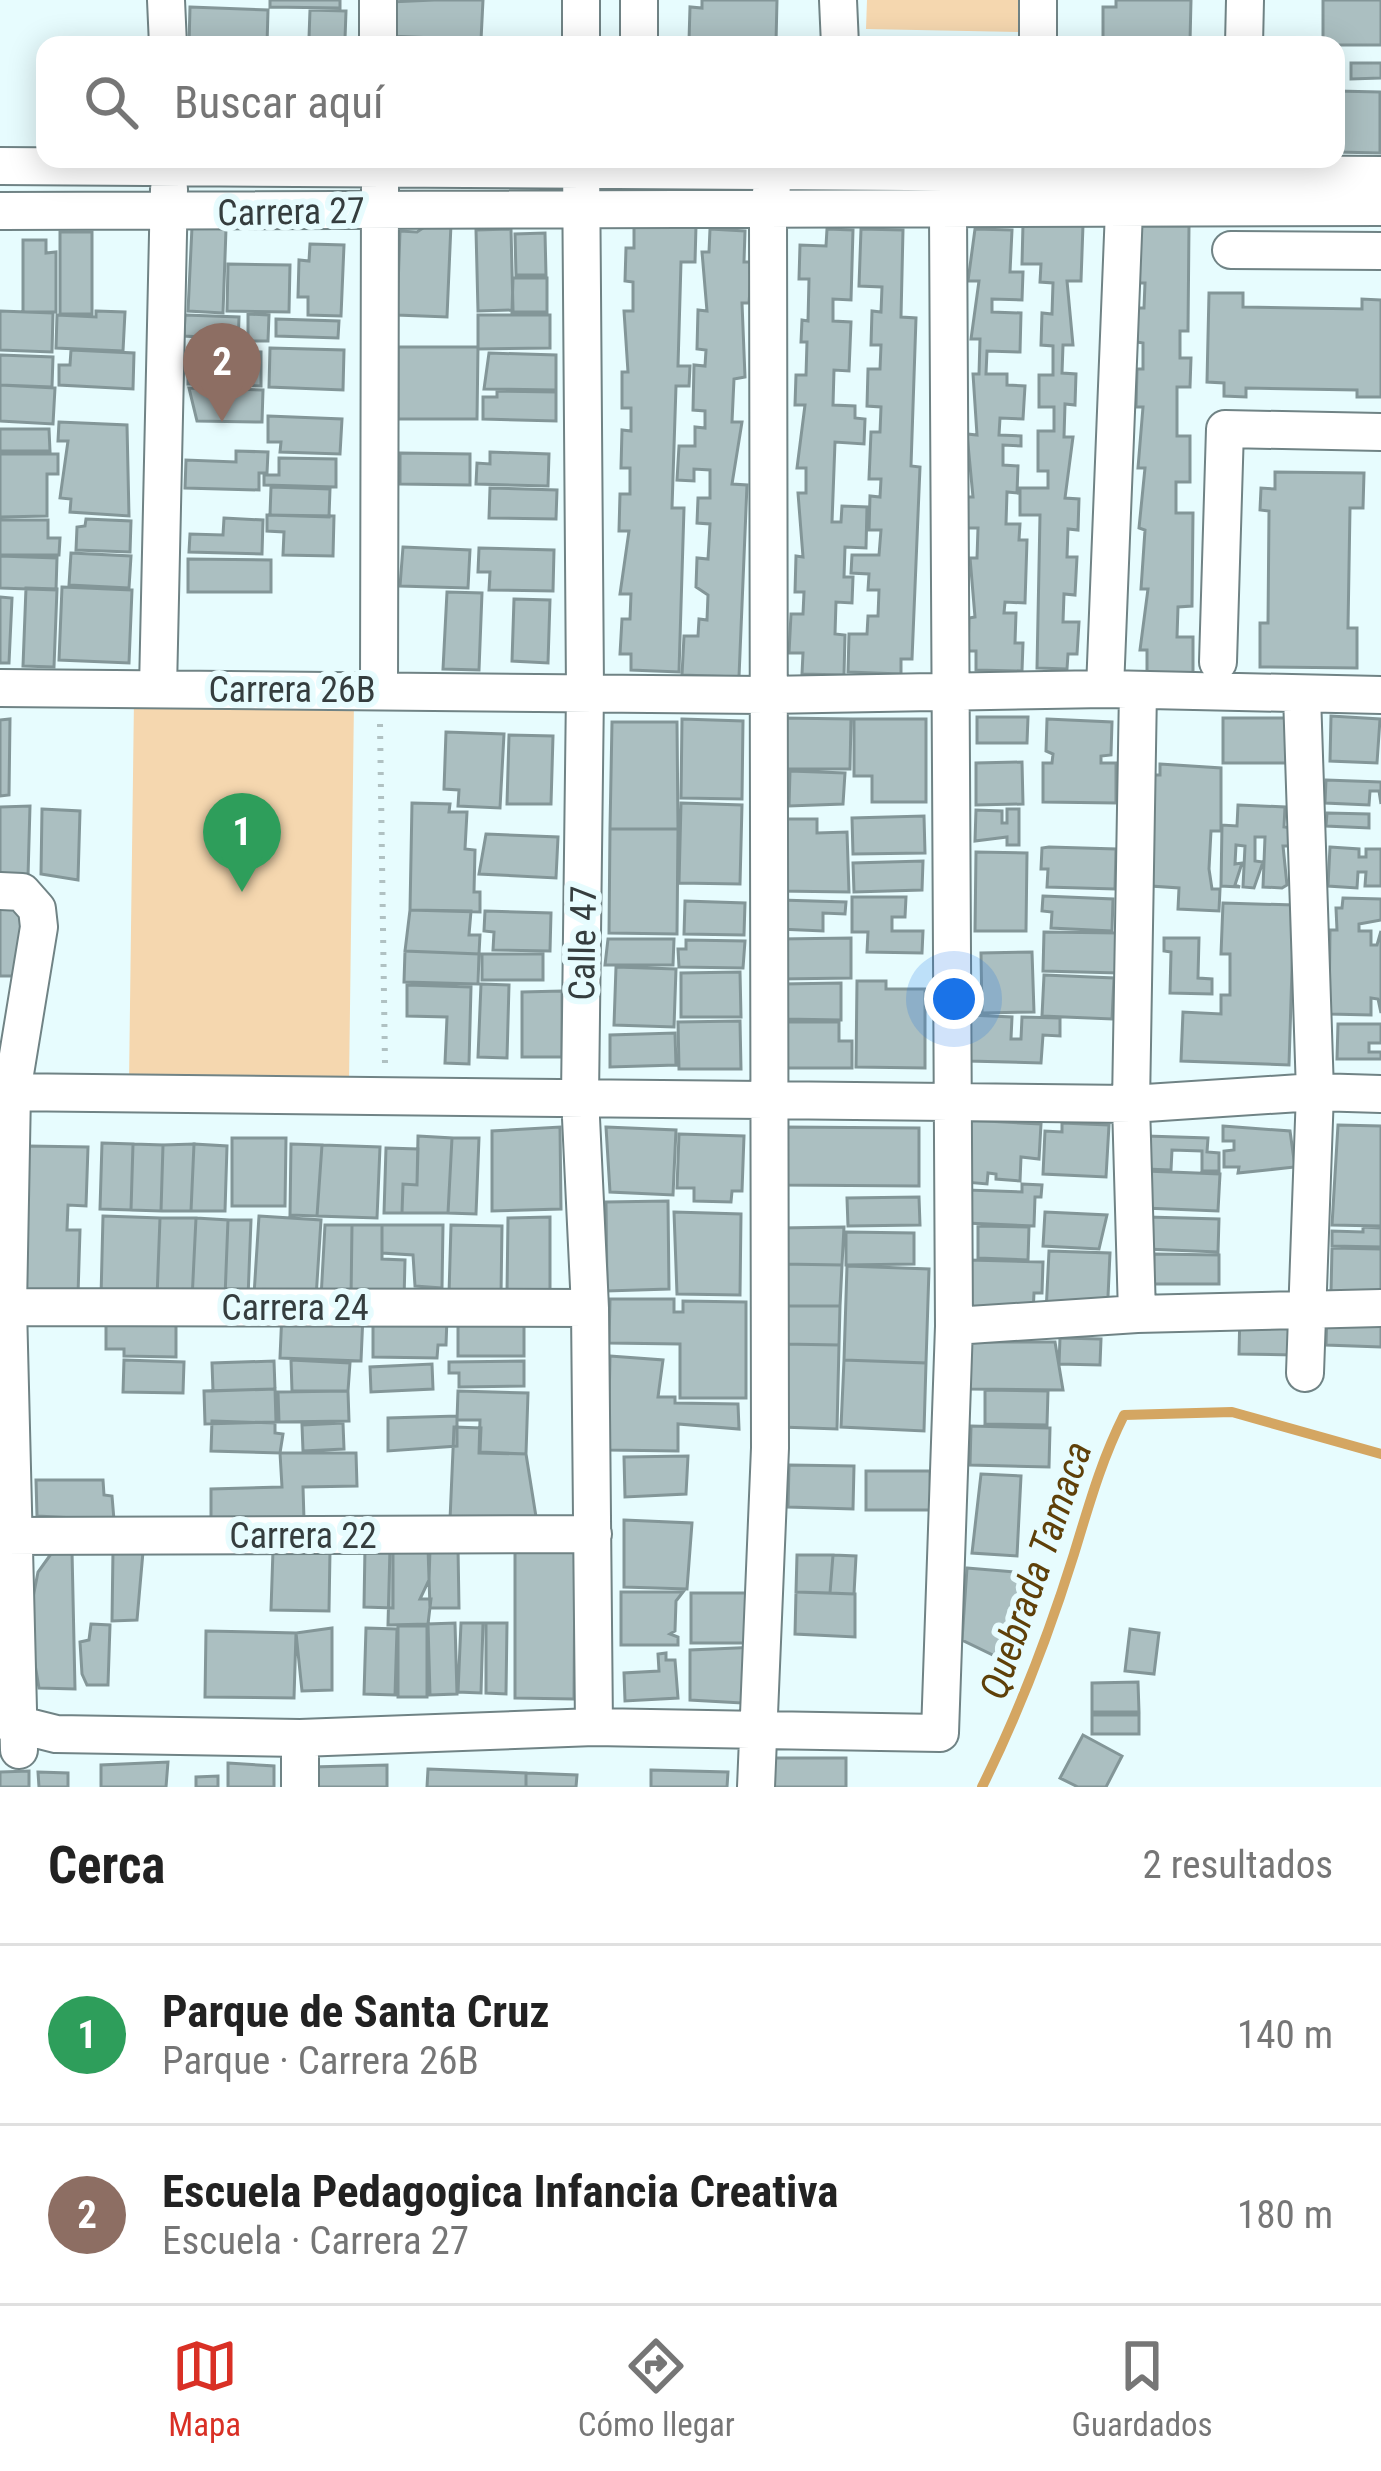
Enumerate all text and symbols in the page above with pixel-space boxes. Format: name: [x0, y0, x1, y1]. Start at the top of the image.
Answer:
search box: [36, 36, 1345, 168]
icon: search: [78, 69, 144, 135]
text: Buscar aquí: [174, 76, 384, 129]
street label: Carrera 27: [217, 190, 365, 234]
pin: 2: [183, 323, 261, 422]
street label: Carrera 26B: [208, 669, 376, 711]
pin: 1: [203, 793, 281, 892]
street label: Calle 47: [561, 885, 605, 1001]
your location: [924, 969, 984, 1029]
street label: Carrera 24: [221, 1287, 369, 1329]
water label: Quebrada Tamaca: [970, 1436, 1102, 1705]
street label: Carrera 22: [229, 1515, 377, 1557]
text: Cerca: [48, 1836, 165, 1895]
text: 2 resultados: [1142, 1842, 1333, 1888]
text: Parque de Santa Cruz: [162, 1985, 550, 2038]
text: 1: [77, 2012, 97, 2058]
text: 140 m: [1237, 2012, 1333, 2058]
text: Parque · Carrera 26B: [162, 2038, 479, 2084]
text: Escuela Pedagogica Infancia Creativa: [162, 2165, 839, 2218]
text: 2: [77, 2192, 97, 2238]
text: 180 m: [1237, 2192, 1333, 2238]
text: Escuela · Carrera 27: [162, 2218, 469, 2264]
tab: Mapa: [168, 2333, 241, 2444]
tab: Cómo llegar: [578, 2333, 735, 2444]
tab: Guardados: [1071, 2333, 1213, 2444]

